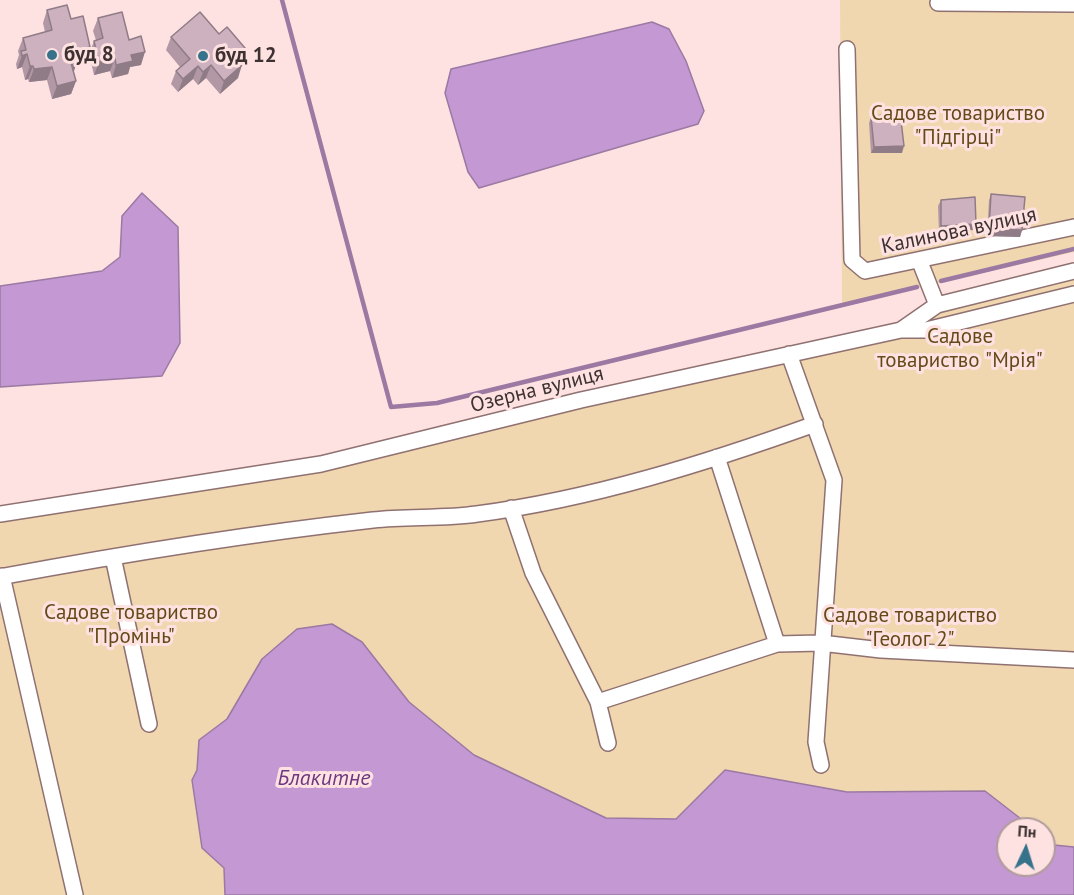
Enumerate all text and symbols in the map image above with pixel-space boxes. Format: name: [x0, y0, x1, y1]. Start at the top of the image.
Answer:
place label: буд 8: [64, 42, 114, 68]
place label: буд 12: [215, 43, 277, 69]
marker: буд 8: [45, 48, 59, 62]
marker: буд 12: [196, 49, 210, 63]
park label: Садове товариство "Підгірці": [871, 101, 1045, 151]
street label: Калинова вулиця: [879, 202, 1039, 260]
park label: Садове товариство "Мрія": [877, 324, 1043, 374]
street label: Озерна вулиця: [468, 361, 606, 419]
park label: Садове товариство "Промінь": [44, 600, 218, 650]
park label: Садове товариство "Геолог 2": [823, 603, 997, 653]
water label: Блакитне: [278, 766, 370, 792]
north arrow: [996, 817, 1056, 877]
text: Пн: [1017, 820, 1037, 842]

